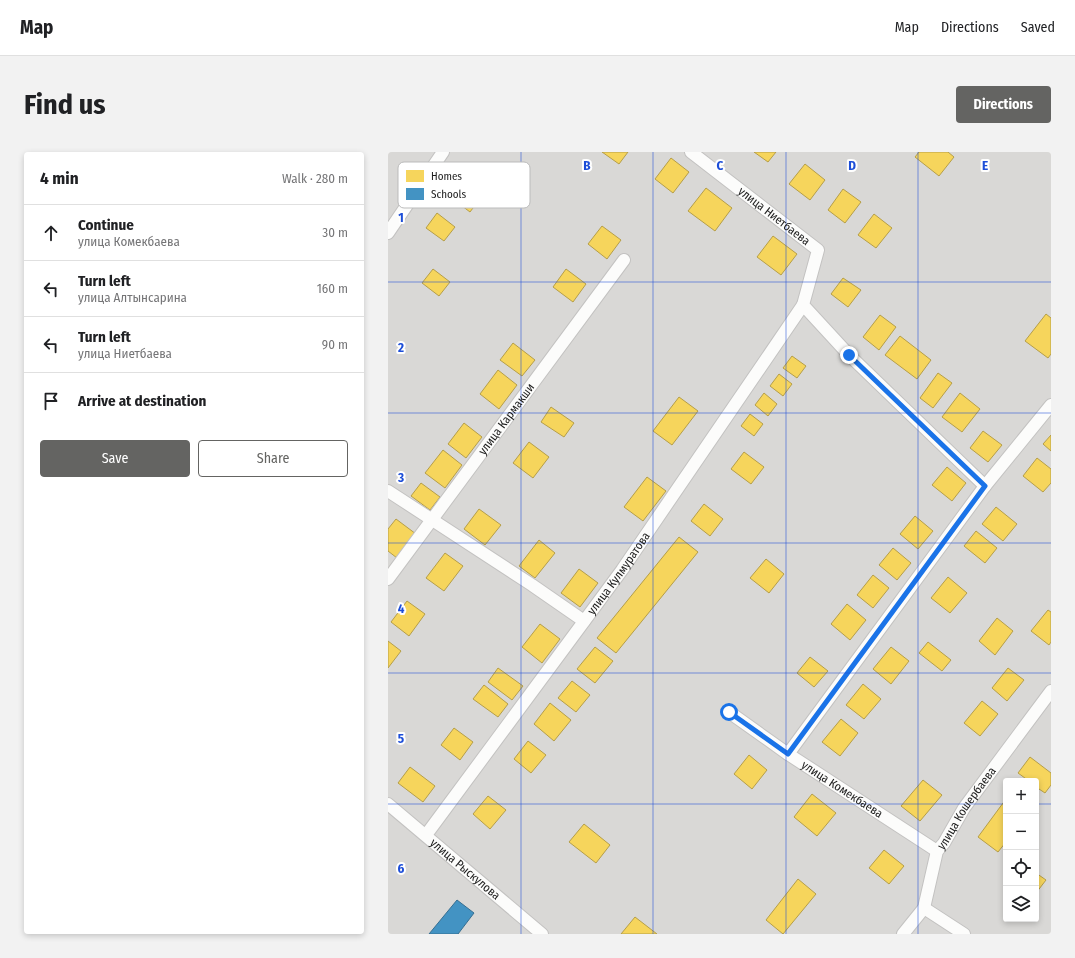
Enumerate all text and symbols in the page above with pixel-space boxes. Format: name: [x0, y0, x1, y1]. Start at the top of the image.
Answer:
text: Map: [20, 16, 53, 39]
text: Map: [895, 19, 919, 36]
text: Directions: [941, 19, 999, 36]
text: Saved: [1021, 19, 1055, 36]
button: Directions: [956, 86, 1051, 123]
text: Find us: [24, 88, 106, 121]
text: B: [583, 158, 591, 173]
text: C: [717, 158, 724, 173]
text: D: [848, 158, 856, 173]
text: E: [982, 158, 988, 173]
legend: [398, 162, 530, 208]
text: 4 min: [40, 168, 79, 189]
text: Homes: [431, 170, 462, 183]
text: Walk · 280 m: [282, 171, 348, 186]
street label: улица Ниетбаева: [735, 184, 813, 248]
text: Schools: [431, 188, 466, 201]
text: 1: [398, 210, 404, 225]
text: Continue: [78, 216, 134, 234]
icon: ahead: [40, 222, 62, 244]
text: 30 m: [322, 225, 348, 240]
text: улица Комекбаева: [78, 234, 180, 249]
text: Turn left: [78, 272, 131, 290]
icon: left: [40, 278, 62, 300]
text: 160 m: [317, 281, 348, 296]
text: улица Алтынсарина: [78, 290, 187, 305]
text: Turn left: [78, 328, 131, 346]
icon: left: [40, 334, 62, 356]
text: 90 m: [322, 337, 348, 352]
text: 2: [397, 340, 404, 355]
text: улица Ниетбаева: [78, 346, 172, 361]
route end: [840, 346, 858, 364]
street label: улица Кармакши: [475, 381, 537, 458]
icon: arrive: [40, 390, 62, 412]
text: Arrive at destination: [78, 392, 206, 410]
button: Save: [40, 440, 190, 477]
button: Share: [198, 440, 348, 477]
text: 3: [397, 470, 404, 485]
street label: улица Кулмуратова: [585, 529, 653, 617]
text: 4: [398, 601, 405, 616]
route start: [720, 703, 738, 721]
text: 5: [398, 731, 404, 746]
street label: улица Комекбаева: [799, 758, 885, 821]
street label: улица Кошербаева: [934, 764, 999, 853]
map controls: [1003, 778, 1039, 922]
button: +: [1003, 778, 1039, 814]
button: −: [1003, 814, 1039, 850]
street label: улица Рыскулова: [427, 836, 503, 903]
button: locate: [1003, 850, 1039, 886]
text: 6: [398, 861, 405, 876]
button: layers: [1003, 886, 1039, 922]

